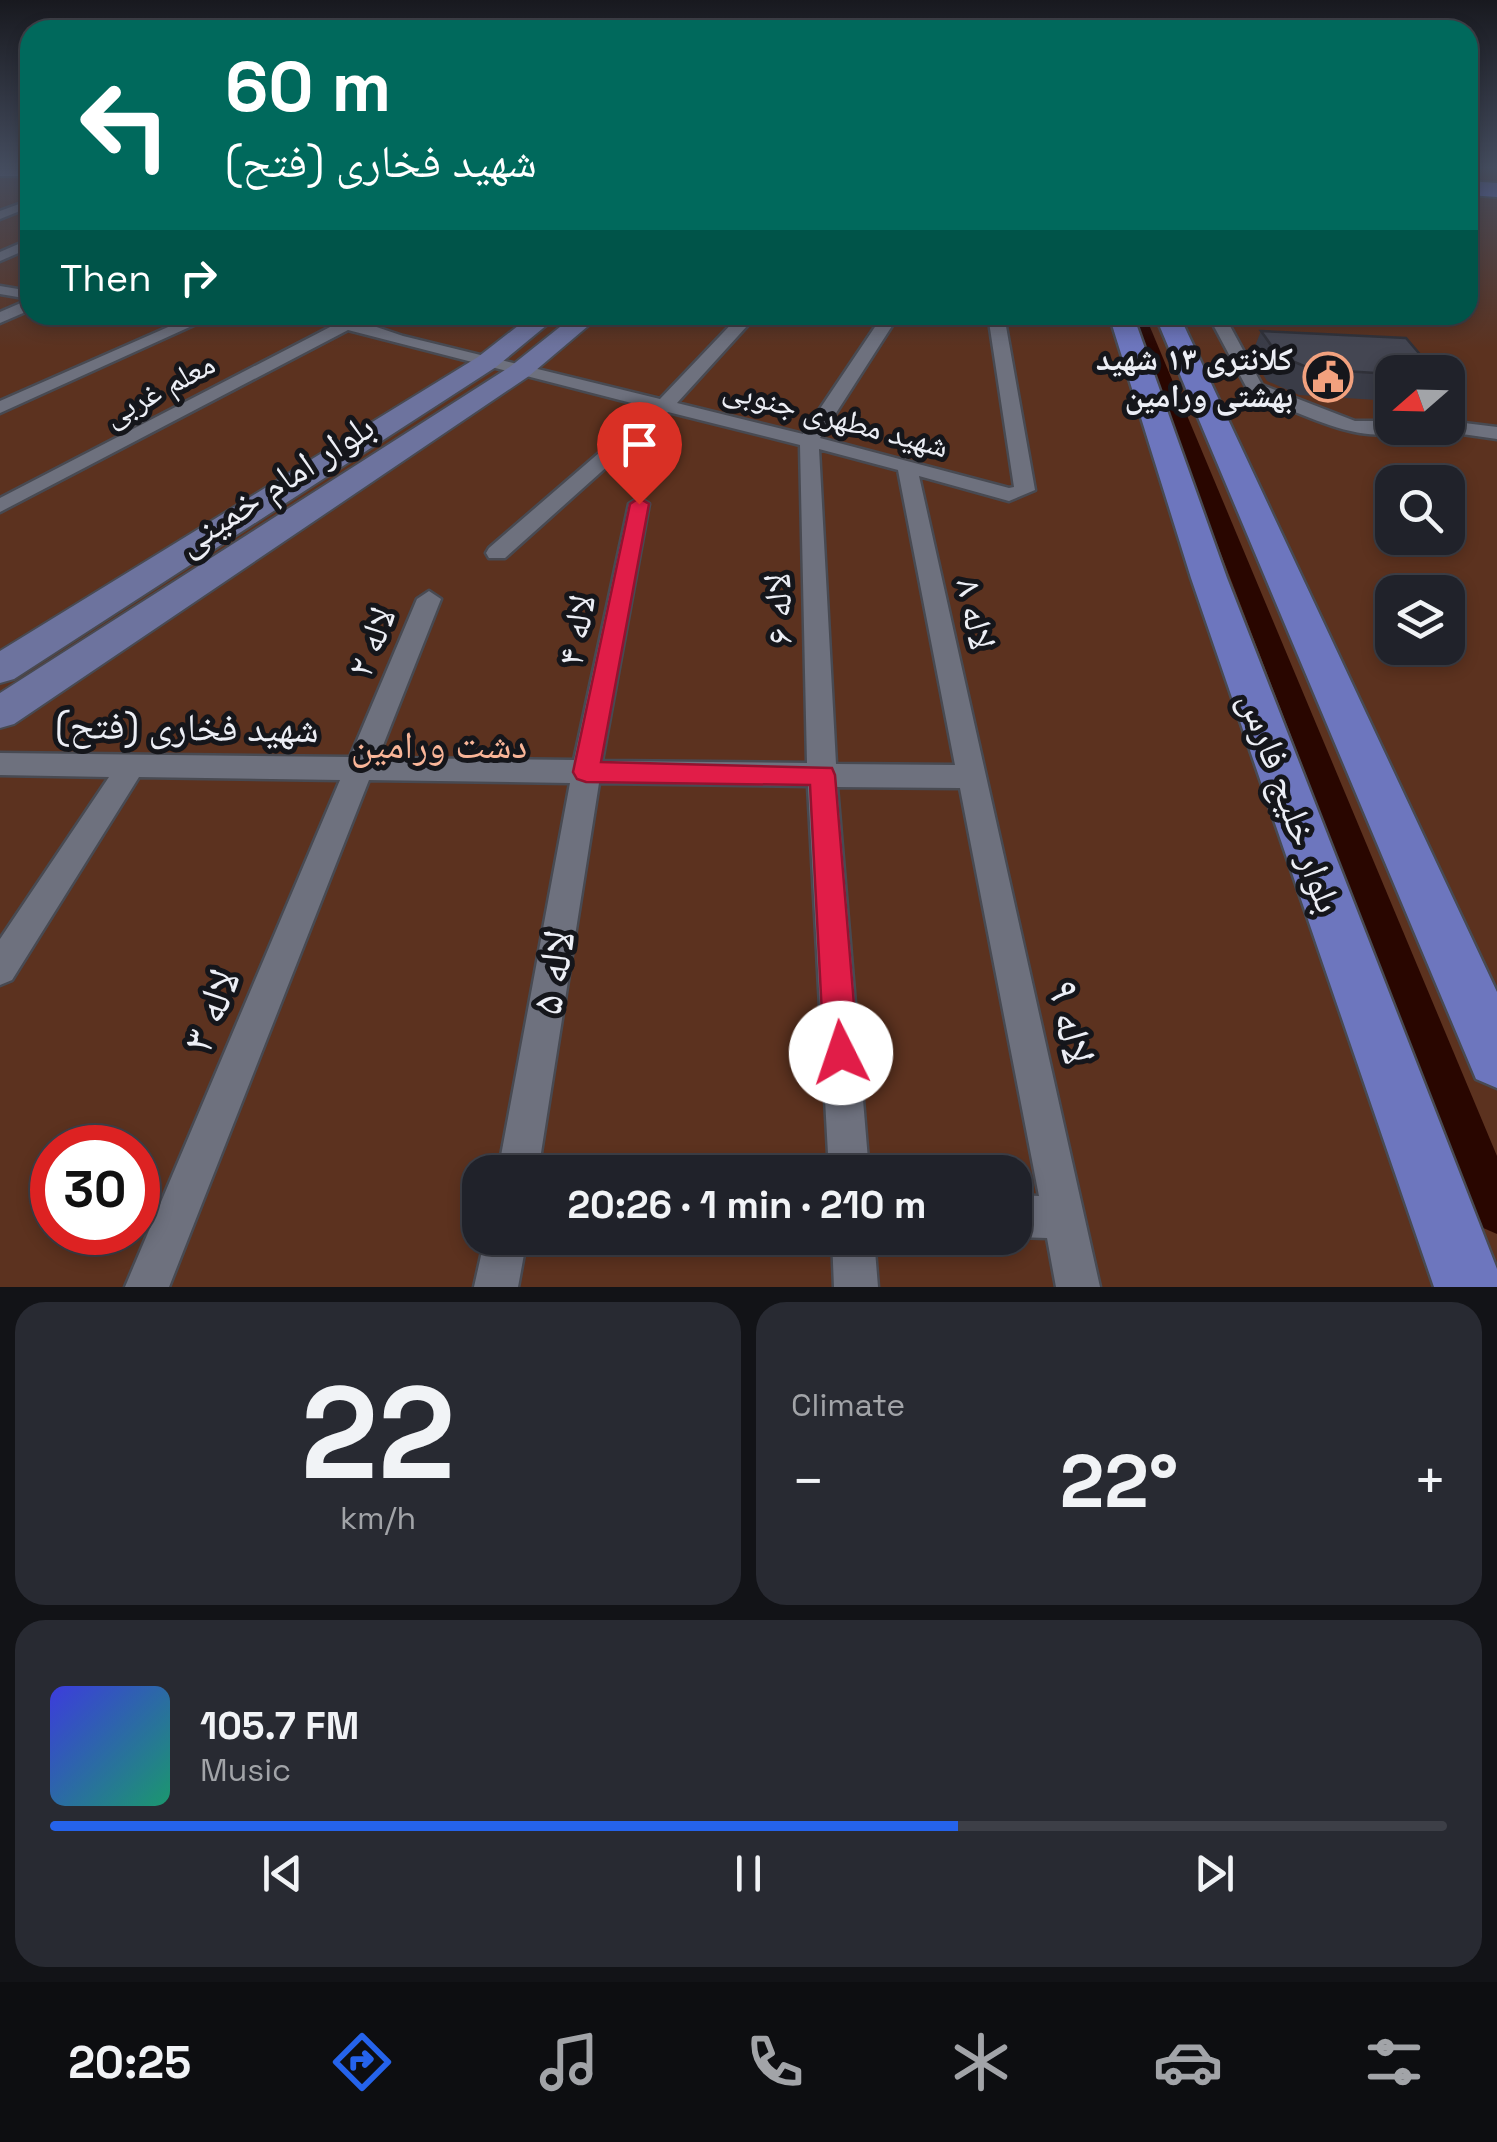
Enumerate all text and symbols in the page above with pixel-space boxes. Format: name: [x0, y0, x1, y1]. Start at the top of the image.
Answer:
text: 60 m: [225, 42, 391, 131]
icon: left: [60, 60, 190, 190]
text: شهید فخاری (فتح): [225, 133, 537, 190]
icon: right: [171, 250, 226, 305]
text: Then: [60, 254, 151, 302]
place label: کلانتری ۱۳ شهید بهشتی ورامین: [1096, 339, 1293, 416]
street label: معلم غربی: [96, 343, 222, 436]
public building icon: کلانتری ۱۳ شهید بهشتی ورامین: [1302, 351, 1354, 403]
north arrow: [1375, 355, 1465, 445]
map controls: [1375, 355, 1465, 665]
street label: شهید مطهری جنوبی: [719, 368, 953, 466]
street label: بلوار امام خمینی: [167, 402, 383, 567]
pin: [597, 402, 682, 505]
icon: arrive: [612, 417, 667, 472]
button: search: [1375, 465, 1465, 555]
street label: لاله ۶: [753, 572, 803, 646]
street label: لاله ۸: [945, 574, 1007, 654]
button: layers: [1375, 575, 1465, 665]
street label: لاله ۴: [546, 590, 606, 670]
street label: لاله ۲: [335, 600, 407, 684]
street label: بلوار خلیج فارس: [1229, 685, 1353, 919]
street label: شهید فخاری (فتح): [55, 701, 319, 753]
park label: دشت ورامین: [351, 721, 527, 769]
street label: لاله ۵: [517, 925, 588, 1019]
street label: لاله ۳: [168, 960, 253, 1060]
street label: لاله ۹: [1035, 975, 1108, 1070]
position arrow: [789, 1001, 893, 1105]
speed limit sign: 30: [30, 1125, 160, 1255]
text: 20:26 · 1 min · 210 m: [567, 1181, 927, 1229]
text: 22: [301, 1350, 455, 1516]
text: Climate: [791, 1385, 905, 1425]
text: 22°: [1060, 1433, 1178, 1529]
text: −: [791, 1446, 825, 1516]
text: +: [1413, 1446, 1447, 1516]
text: km/h: [340, 1498, 416, 1538]
text: 105.7 FM: [200, 1702, 359, 1750]
text: Music: [200, 1750, 291, 1790]
icon: previous: [255, 1846, 310, 1901]
icon: pause: [721, 1846, 776, 1901]
icon: next: [1187, 1846, 1242, 1901]
icon: directions: [327, 2027, 397, 2097]
icon: music: [534, 2027, 604, 2097]
icon: phone: [740, 2027, 810, 2097]
icon: climate: [946, 2027, 1016, 2097]
icon: car: [1153, 2027, 1223, 2097]
icon: filters: [1359, 2027, 1429, 2097]
text: 20:25: [68, 2034, 191, 2091]

